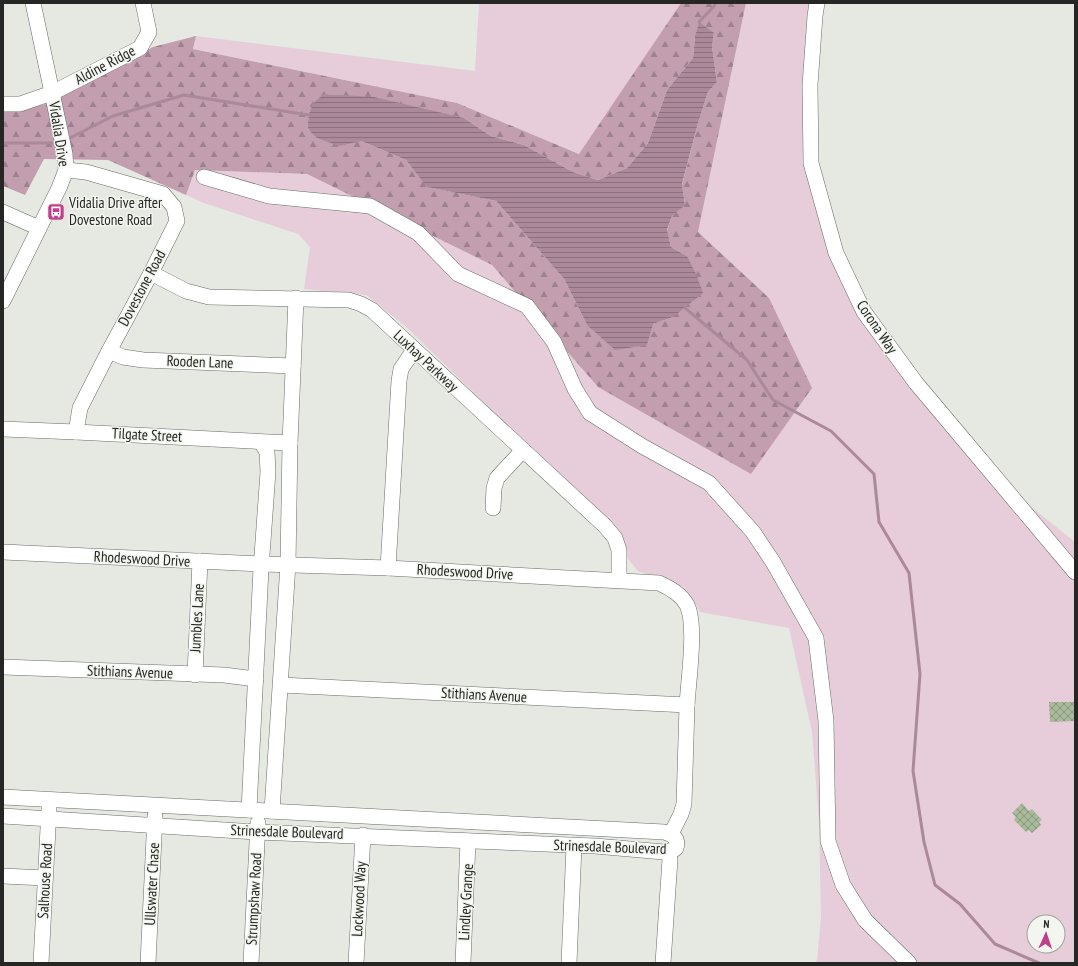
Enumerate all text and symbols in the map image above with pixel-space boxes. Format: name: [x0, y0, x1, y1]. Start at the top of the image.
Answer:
street label: Aldine Ridge: [71, 41, 138, 88]
street label: Vidalia Drive: [45, 99, 74, 168]
place label: Vidalia Drive after Dovestone Road: [68, 193, 163, 229]
bus stop icon: Vidalia Drive after Dovestone Road: [46, 202, 66, 222]
street label: Dovestone Road: [114, 247, 170, 329]
street label: Corona Way: [853, 296, 902, 357]
street label: Luxhay Parkway: [390, 326, 463, 396]
street label: Rooden Lane: [166, 351, 234, 372]
street label: Tilgate Street: [111, 423, 183, 446]
street label: Rhodeswood Drive: [93, 546, 191, 571]
street label: Rhodeswood Drive: [416, 559, 514, 584]
street label: Jumbles Lane: [185, 583, 208, 654]
street label: Stithians Avenue: [87, 661, 173, 682]
street label: Stithians Avenue: [441, 683, 528, 706]
street label: Strinesdale Boulevard: [230, 820, 344, 843]
street label: Strinesdale Boulevard: [553, 835, 667, 858]
street label: Ullswater Chase: [140, 842, 163, 926]
street label: Salhouse Road: [33, 843, 56, 919]
street label: Strumpshaw Road: [242, 852, 265, 946]
street label: Lockwood Way: [347, 860, 370, 937]
street label: Lindley Grange: [454, 863, 477, 941]
north arrow: [1026, 914, 1066, 954]
text: N: [1043, 917, 1050, 931]

